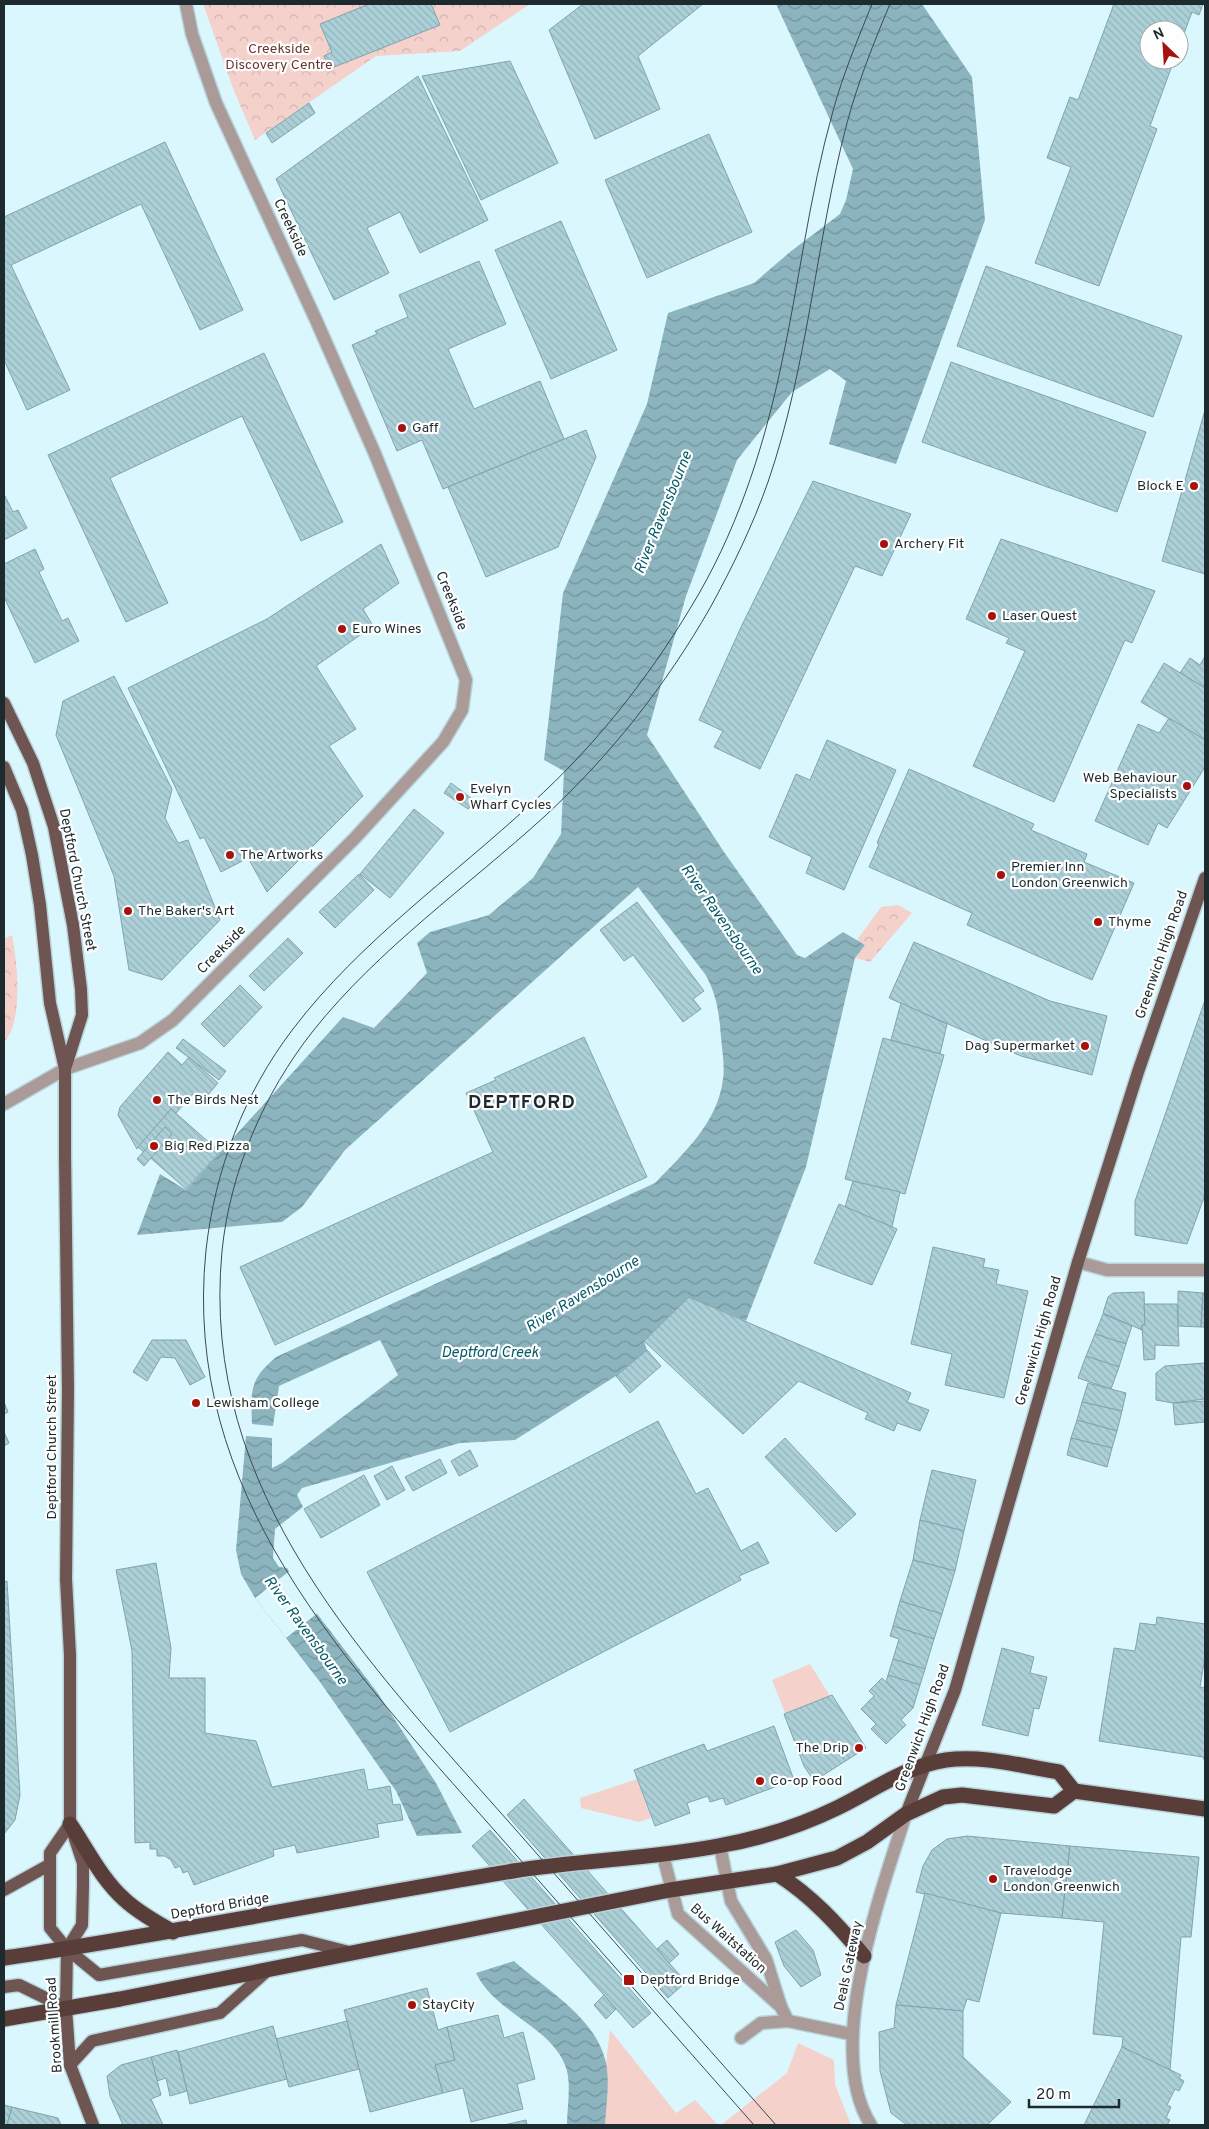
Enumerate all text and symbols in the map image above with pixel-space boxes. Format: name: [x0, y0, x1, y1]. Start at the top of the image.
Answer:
north arrow: [1139, 20, 1189, 70]
text: N: [1151, 25, 1167, 44]
park label: Creekside Discovery Centre: [225, 41, 333, 74]
street label: Creekside: [269, 196, 311, 260]
place label: Gaff: [412, 420, 439, 437]
marker: Gaff: [396, 422, 408, 434]
water label: River Ravensbourne: [631, 449, 697, 577]
place label: Block E: [1137, 478, 1184, 495]
marker: Block E: [1188, 480, 1200, 492]
place label: Archery Fit: [894, 536, 964, 553]
marker: Archery Fit: [878, 538, 890, 550]
street label: Creekside: [431, 569, 471, 633]
place label: Laser Quest: [1002, 608, 1077, 625]
marker: Laser Quest: [986, 610, 998, 622]
place label: Euro Wines: [352, 621, 422, 638]
marker: Euro Wines: [336, 623, 348, 635]
place label: Web Behaviour Specialists: [1083, 770, 1178, 803]
marker: Web Behaviour Specialists: [1181, 780, 1193, 792]
place label: Evelyn Wharf Cycles: [470, 781, 552, 814]
marker: Evelyn Wharf Cycles: [454, 791, 466, 803]
street label: Deptford Church Street: [55, 807, 99, 953]
place label: The Artworks: [240, 847, 323, 864]
marker: The Artworks: [224, 849, 236, 861]
place label: Premier Inn London Greenwich: [1011, 859, 1128, 892]
water label: River Ravensbourne: [676, 861, 766, 979]
marker: Premier Inn London Greenwich: [995, 869, 1007, 881]
street label: Greenwich High Road: [1132, 889, 1192, 1021]
place label: The Baker's Art: [138, 903, 235, 920]
marker: The Baker's Art: [122, 905, 134, 917]
place label: Thyme: [1108, 914, 1151, 931]
marker: Thyme: [1092, 916, 1104, 928]
street label: Creekside: [194, 922, 250, 978]
place label: Dag Supermarket: [965, 1038, 1075, 1055]
marker: Dag Supermarket: [1079, 1040, 1091, 1052]
district label: DEPTFORD: [468, 1091, 576, 1115]
place label: The Birds Nest: [167, 1092, 259, 1109]
marker: The Birds Nest: [151, 1094, 163, 1106]
place label: Big Red Pizza: [164, 1138, 250, 1155]
marker: Big Red Pizza: [148, 1140, 160, 1152]
water label: River Ravensbourne: [523, 1252, 644, 1338]
street label: Greenwich High Road: [1012, 1274, 1066, 1408]
water label: Deptford Creek: [441, 1344, 539, 1363]
street label: Deptford Church Street: [44, 1374, 61, 1520]
place label: Lewisham College: [206, 1395, 319, 1412]
marker: Lewisham College: [190, 1397, 202, 1409]
water label: River Ravensbourne: [259, 1573, 351, 1690]
street label: Greenwich High Road: [892, 1662, 954, 1794]
place label: The Drip: [795, 1740, 849, 1757]
marker: The Drip: [853, 1742, 865, 1754]
place label: Co-op Food: [770, 1773, 842, 1790]
marker: Co-op Food: [754, 1775, 766, 1787]
place label: Travelodge London Greenwich: [1003, 1863, 1120, 1896]
marker: Travelodge London Greenwich: [987, 1873, 999, 1885]
street label: Deptford Bridge: [169, 1890, 271, 1924]
street label: Bus Waitstation: [686, 1900, 770, 1978]
street label: Deals Gateway: [831, 1919, 867, 2013]
place label: Deptford Bridge: [640, 1972, 740, 1989]
marker: Deptford Bridge: [622, 1973, 636, 1987]
street label: Brookmill Road: [43, 1976, 67, 2074]
place label: StayCity: [422, 1997, 475, 2014]
marker: StayCity: [406, 1999, 418, 2011]
scale bar: [1029, 2076, 1119, 2108]
text: 20 m: [1036, 2086, 1071, 2105]

